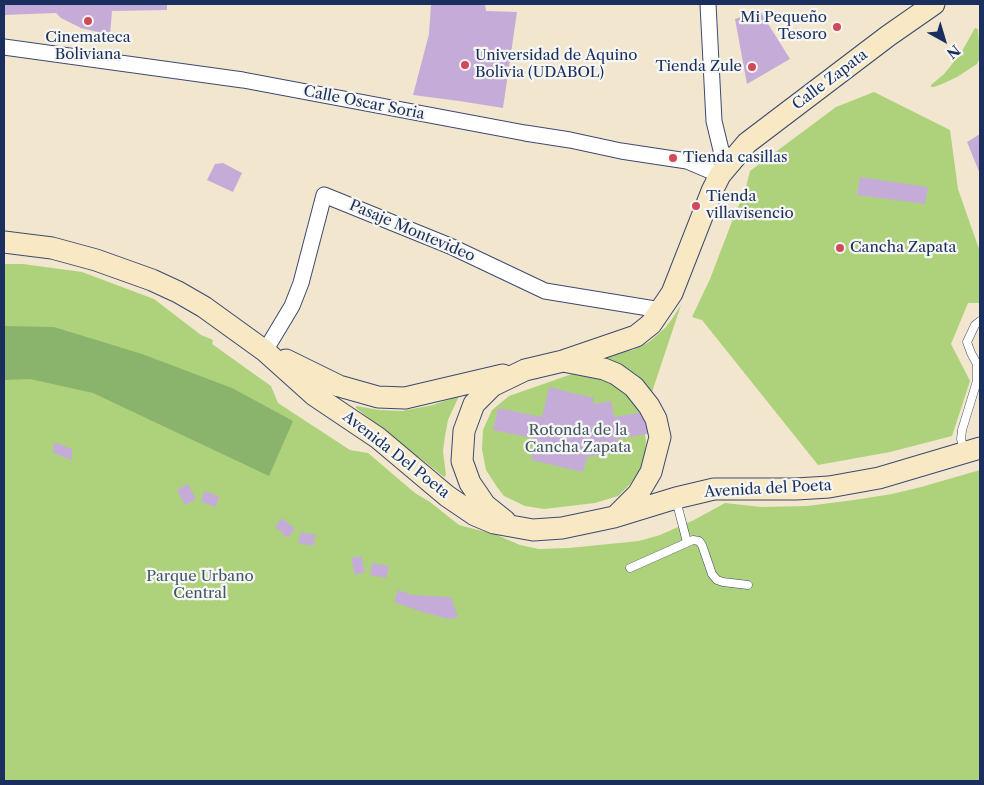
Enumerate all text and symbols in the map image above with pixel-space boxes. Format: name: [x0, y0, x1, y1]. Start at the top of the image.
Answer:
place label: Mi Pequeño Tesoro: [740, 9, 827, 44]
marker: Cinemateca Boliviana: [82, 15, 94, 27]
north arrow: [919, 15, 969, 65]
marker: Mi Pequeño Tesoro: [831, 21, 843, 33]
place label: Cinemateca Boliviana: [45, 29, 131, 64]
text: N: [943, 41, 964, 62]
street label: Calle Zapata: [789, 46, 871, 114]
place label: Universidad de Aquino Bolivia (UDABOL): [475, 47, 638, 82]
place label: Tienda Zule: [655, 58, 742, 76]
marker: Universidad de Aquino Bolivia (UDABOL): [459, 59, 471, 71]
marker: Tienda Zule: [746, 61, 758, 73]
street label: Calle Oscar Soria: [302, 82, 426, 124]
place label: Tienda casillas: [683, 149, 788, 167]
marker: Tienda casillas: [667, 152, 679, 164]
place label: Tienda villavisencio: [706, 188, 794, 223]
street label: Pasaje Montevideo: [346, 196, 478, 266]
marker: Tienda villavisencio: [690, 200, 702, 212]
place label: Cancha Zapata: [850, 239, 956, 257]
marker: Cancha Zapata: [834, 242, 846, 254]
street label: Avenida Del Poeta: [339, 408, 453, 502]
park label: Rotonda de la Cancha Zapata: [525, 422, 631, 457]
street label: Avenida del Poeta: [704, 477, 832, 501]
park label: Parque Urbano Central: [146, 568, 254, 603]

